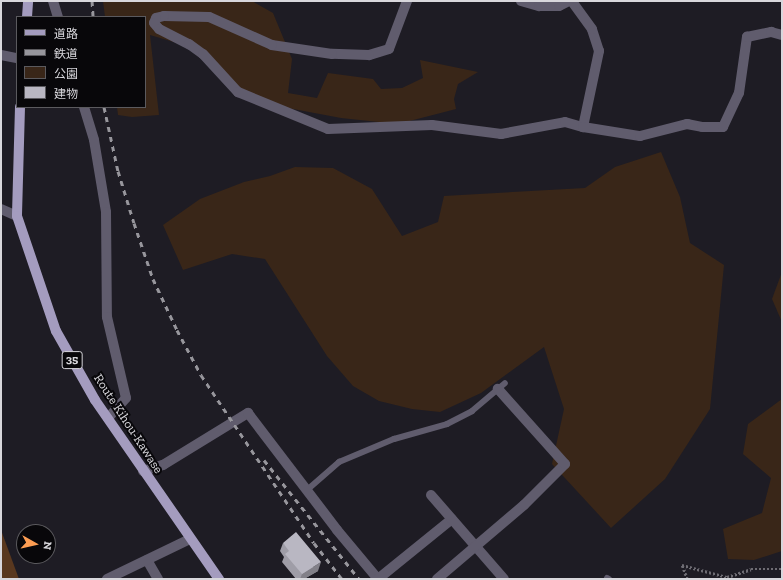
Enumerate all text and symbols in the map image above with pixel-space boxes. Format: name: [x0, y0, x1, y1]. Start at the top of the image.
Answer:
legend: [16, 16, 146, 108]
text: 道路: [54, 27, 78, 41]
text: 鉄道: [54, 47, 78, 61]
text: 公園: [54, 67, 78, 81]
text: 建物: [54, 87, 78, 101]
road number: 35: [61, 350, 83, 370]
street label: Route Kihou-Kawase: [90, 371, 166, 477]
north arrow: [16, 524, 56, 564]
text: N: [40, 541, 54, 551]

